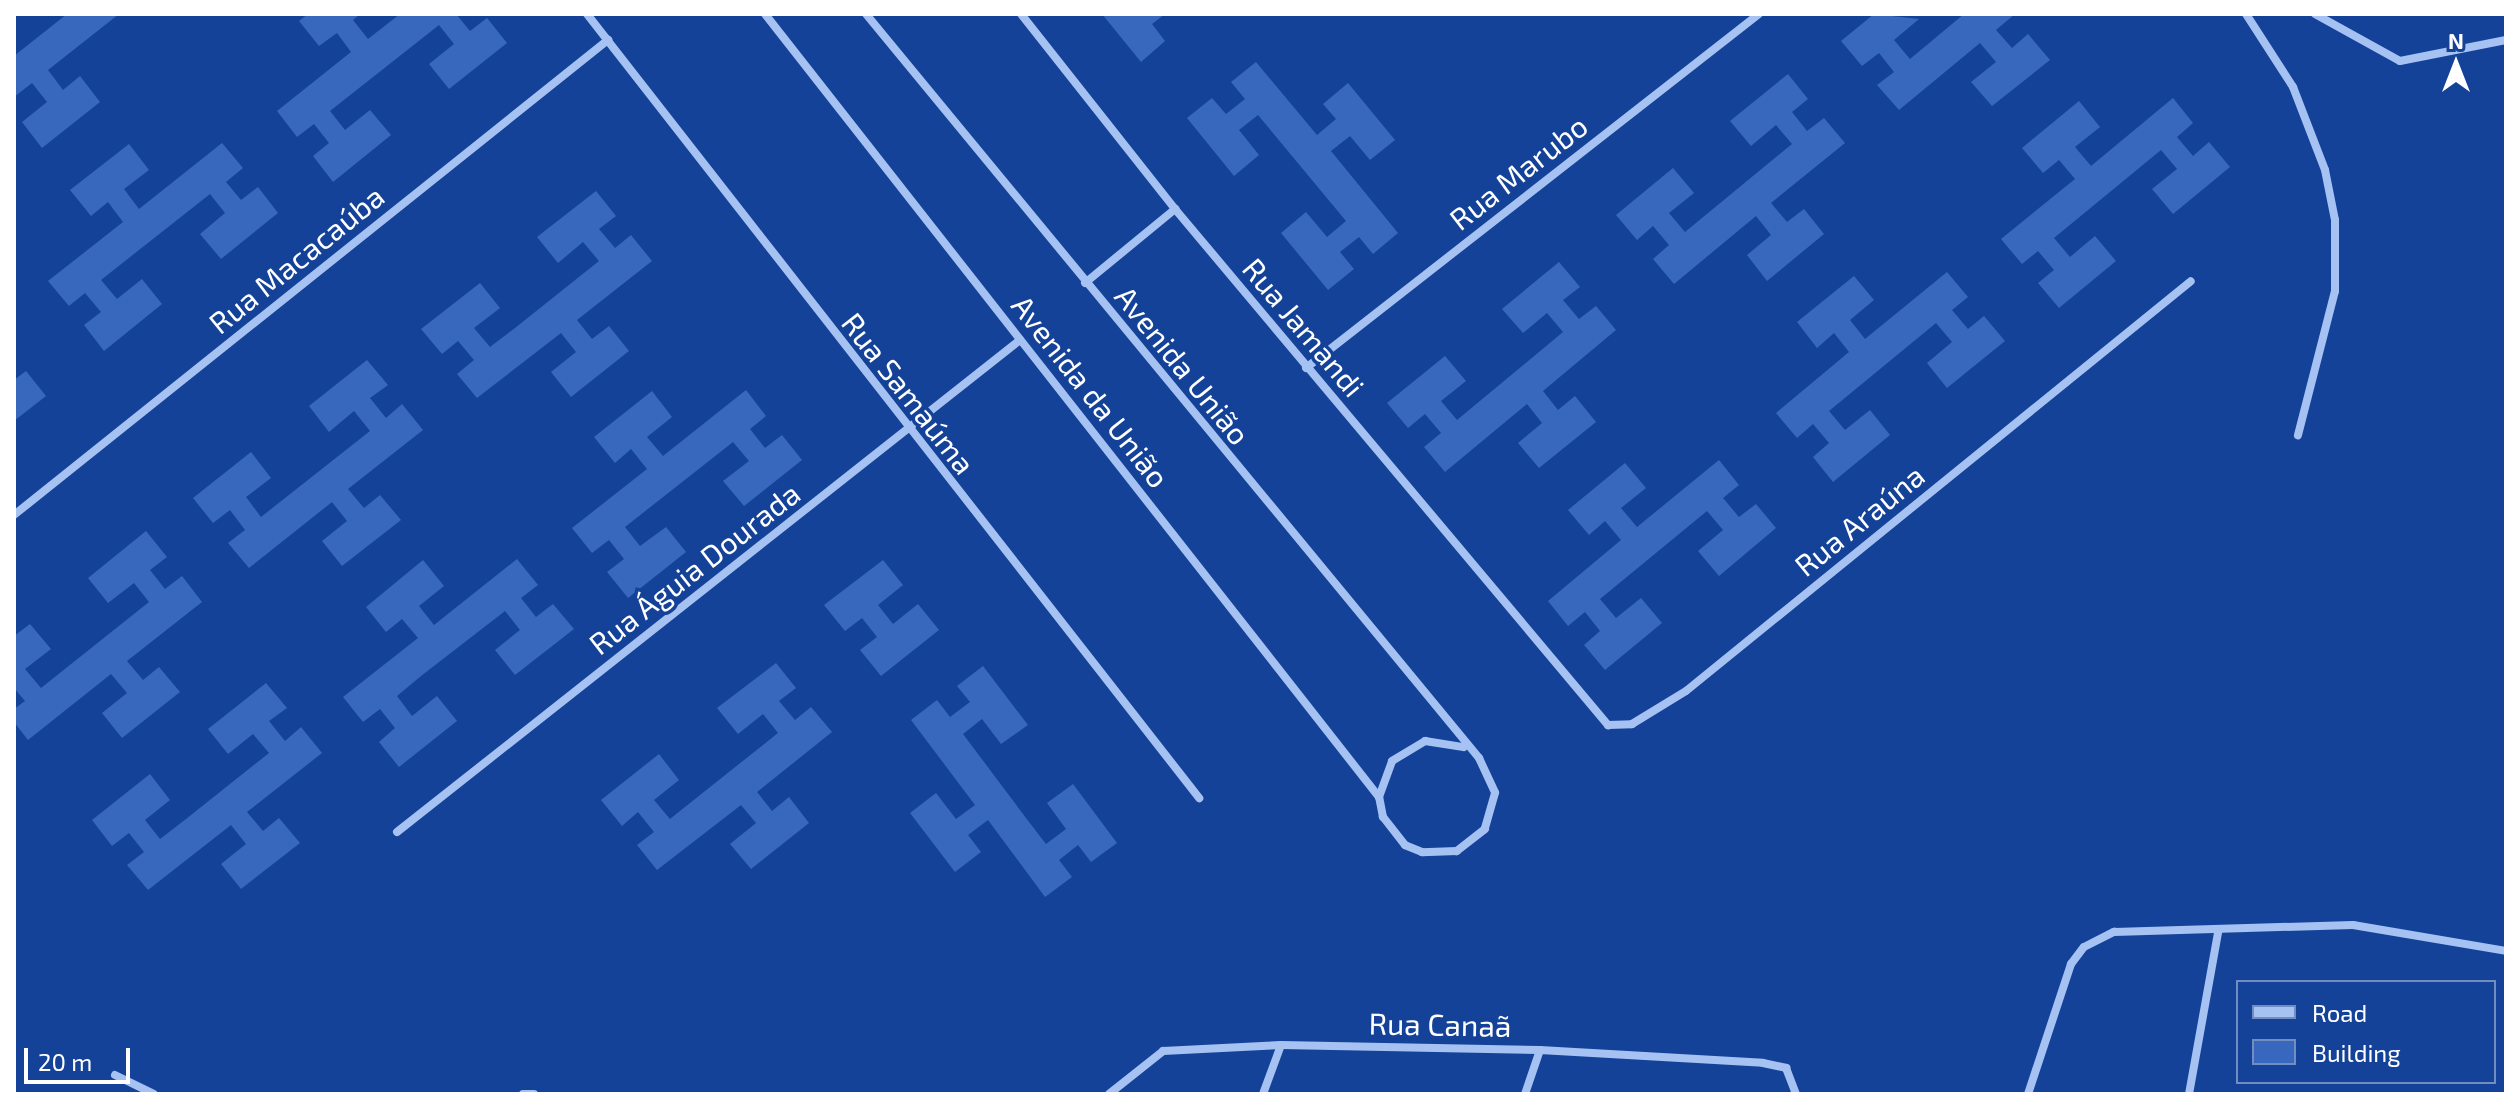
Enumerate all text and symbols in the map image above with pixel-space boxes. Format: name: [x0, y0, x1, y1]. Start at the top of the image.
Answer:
north arrow: [2416, 24, 2496, 104]
text: N: [2448, 27, 2464, 53]
street label: Rua Marubo: [1442, 107, 1594, 237]
street label: Rua Macacaúba: [201, 178, 391, 340]
street label: Rua Jamandi: [1235, 250, 1373, 404]
street label: Avenida União: [1108, 278, 1258, 452]
street label: Avenida da União: [1005, 288, 1177, 494]
street label: Rua Samaúma: [835, 305, 983, 481]
street label: Rua Araúna: [1787, 457, 1931, 583]
street label: Rua Águia Dourada: [581, 474, 807, 662]
legend: [2236, 980, 2496, 1084]
text: Road: [2312, 998, 2367, 1027]
street label: Rua Canaã: [1368, 1005, 1512, 1043]
scale bar: [28, 1032, 134, 1082]
text: Building: [2312, 1038, 2401, 1067]
text: 20 m: [38, 1047, 92, 1076]

